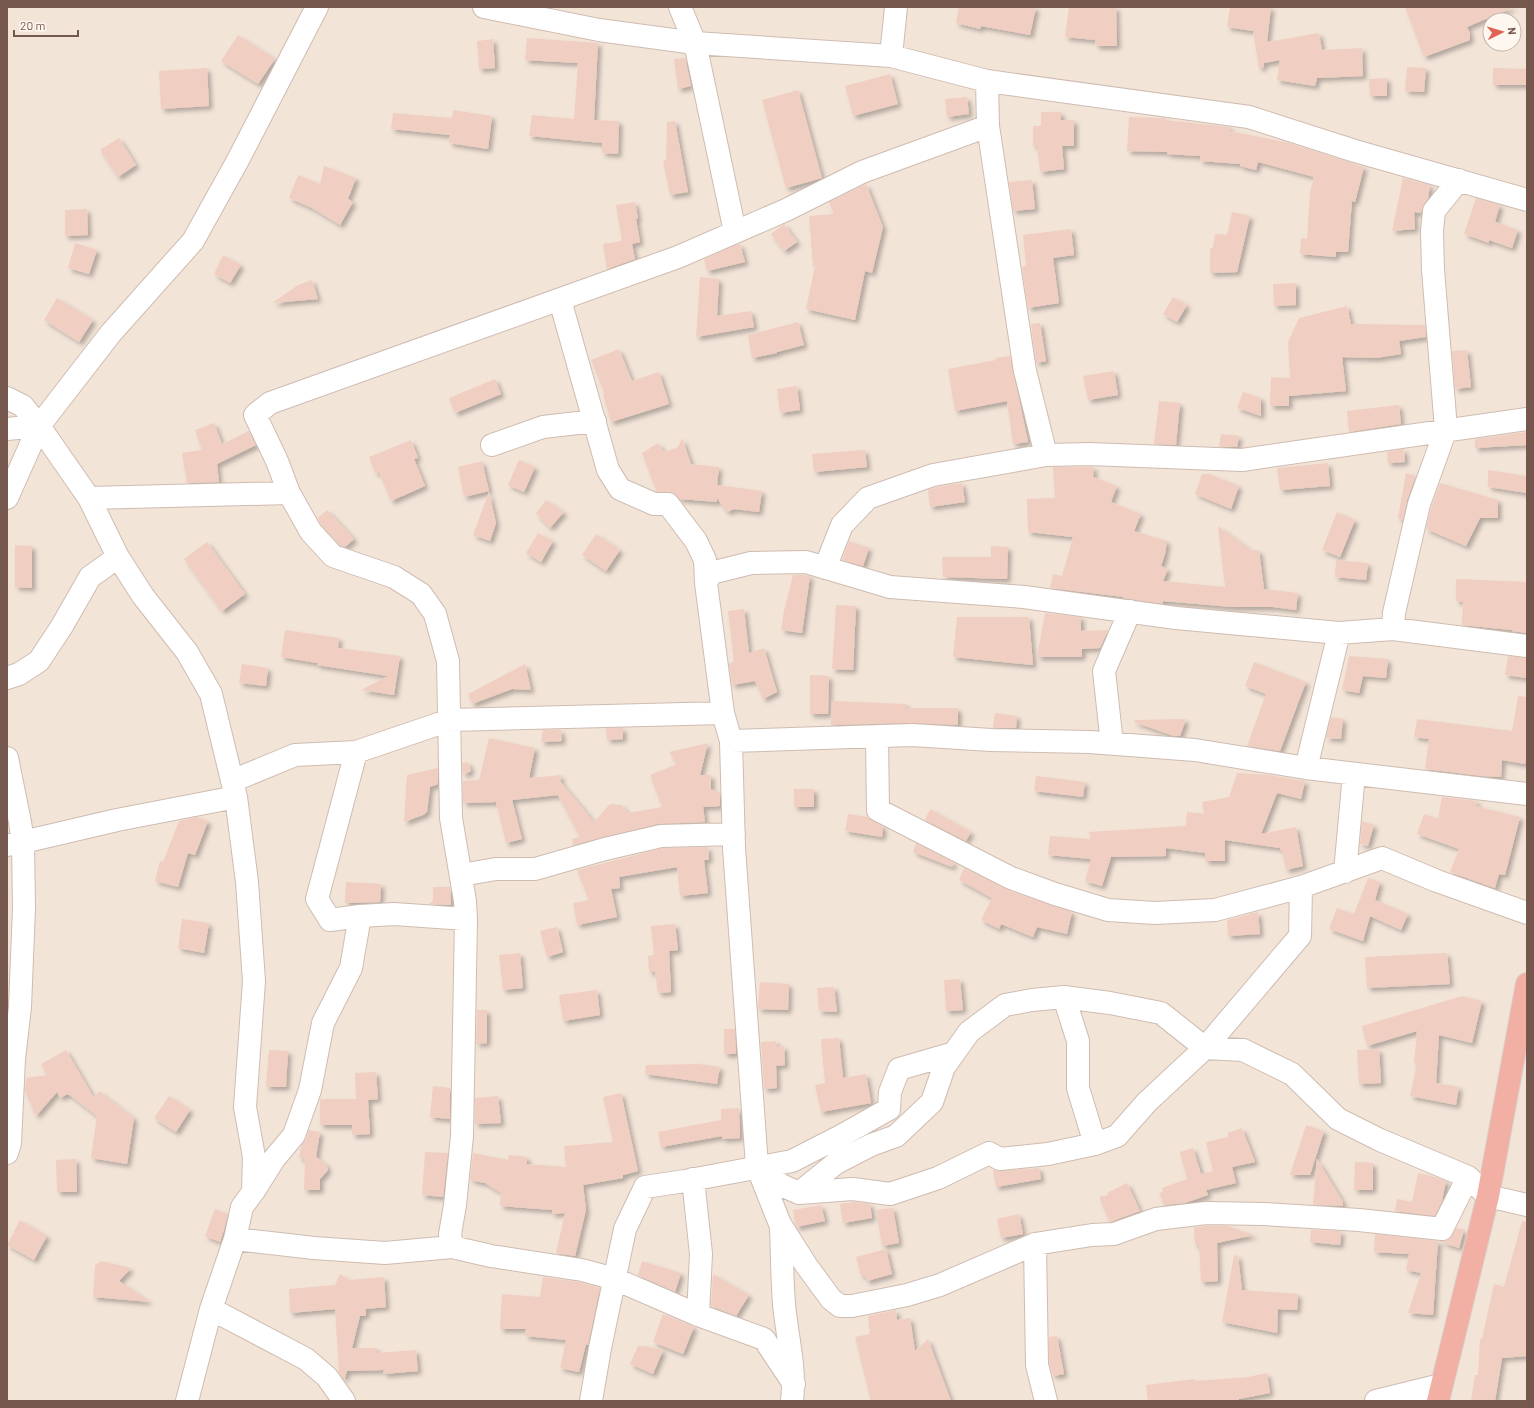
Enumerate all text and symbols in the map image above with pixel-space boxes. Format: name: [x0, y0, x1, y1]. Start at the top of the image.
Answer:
scale bar: [14, 12, 78, 38]
north arrow: [1482, 12, 1522, 52]
text: 20 m: [20, 18, 46, 32]
text: N: [1506, 27, 1519, 35]

